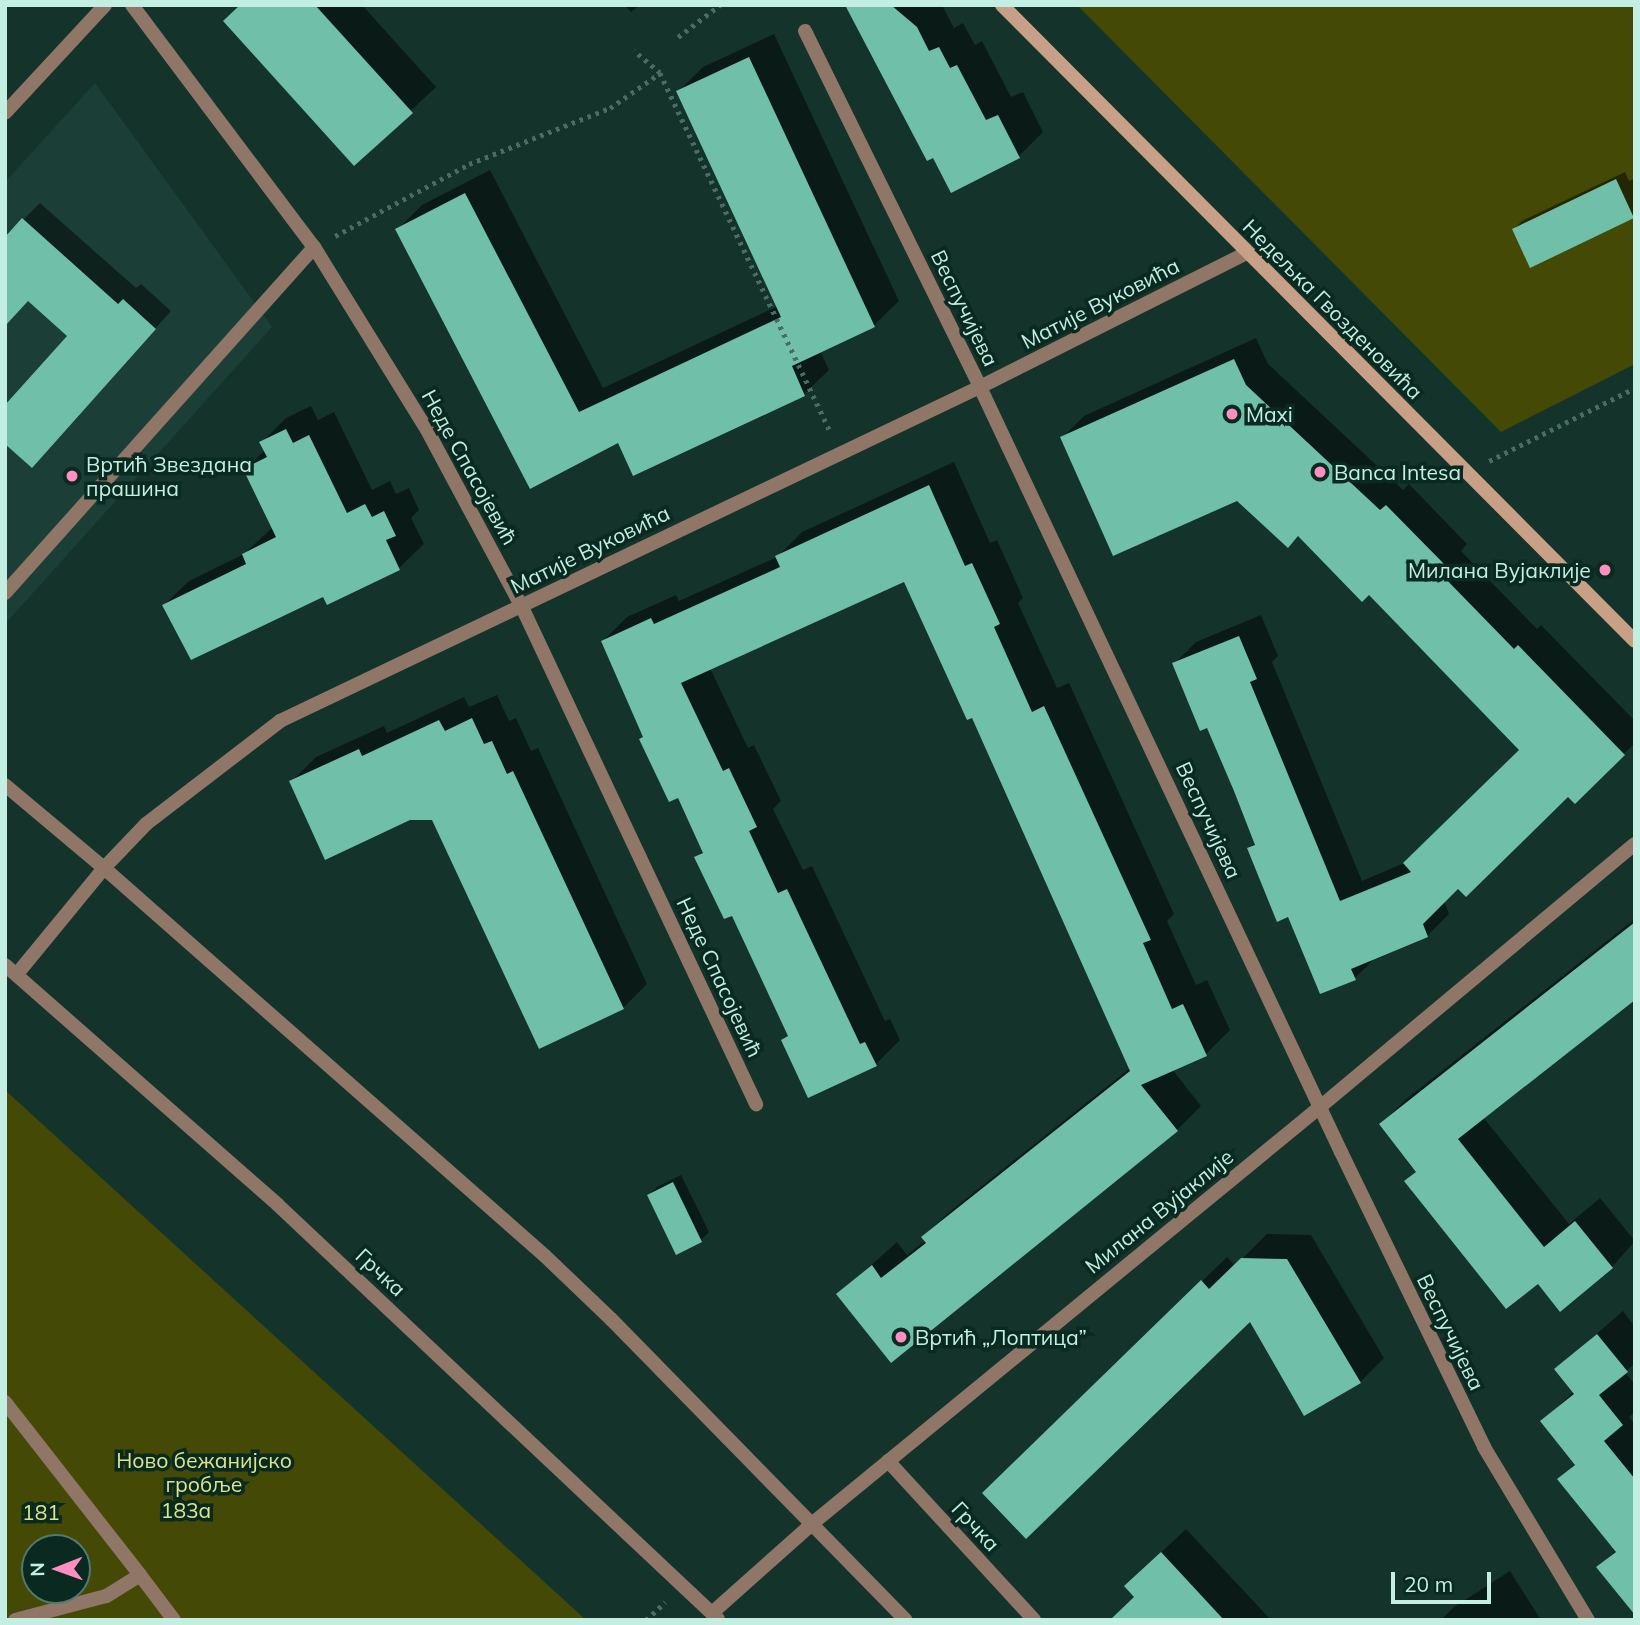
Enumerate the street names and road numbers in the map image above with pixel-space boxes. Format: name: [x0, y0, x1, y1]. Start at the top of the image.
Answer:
street label: Недељка Гвозденовића: [1238, 214, 1428, 404]
street label: Веспучијева: [926, 246, 1004, 370]
street label: Матије Вуковића: [1017, 252, 1183, 354]
street label: Неде Спасојевић: [417, 385, 523, 549]
street label: Матије Вуковића: [506, 500, 674, 598]
street label: Веспучијева: [1171, 758, 1247, 882]
street label: Неде Спасојевић: [672, 893, 768, 1061]
street label: Милана Вујаклије: [1080, 1144, 1238, 1278]
street label: Грчка: [351, 1243, 411, 1301]
street label: Веспучијева: [1412, 1270, 1490, 1394]
street label: Грчка: [947, 1496, 1005, 1556]

